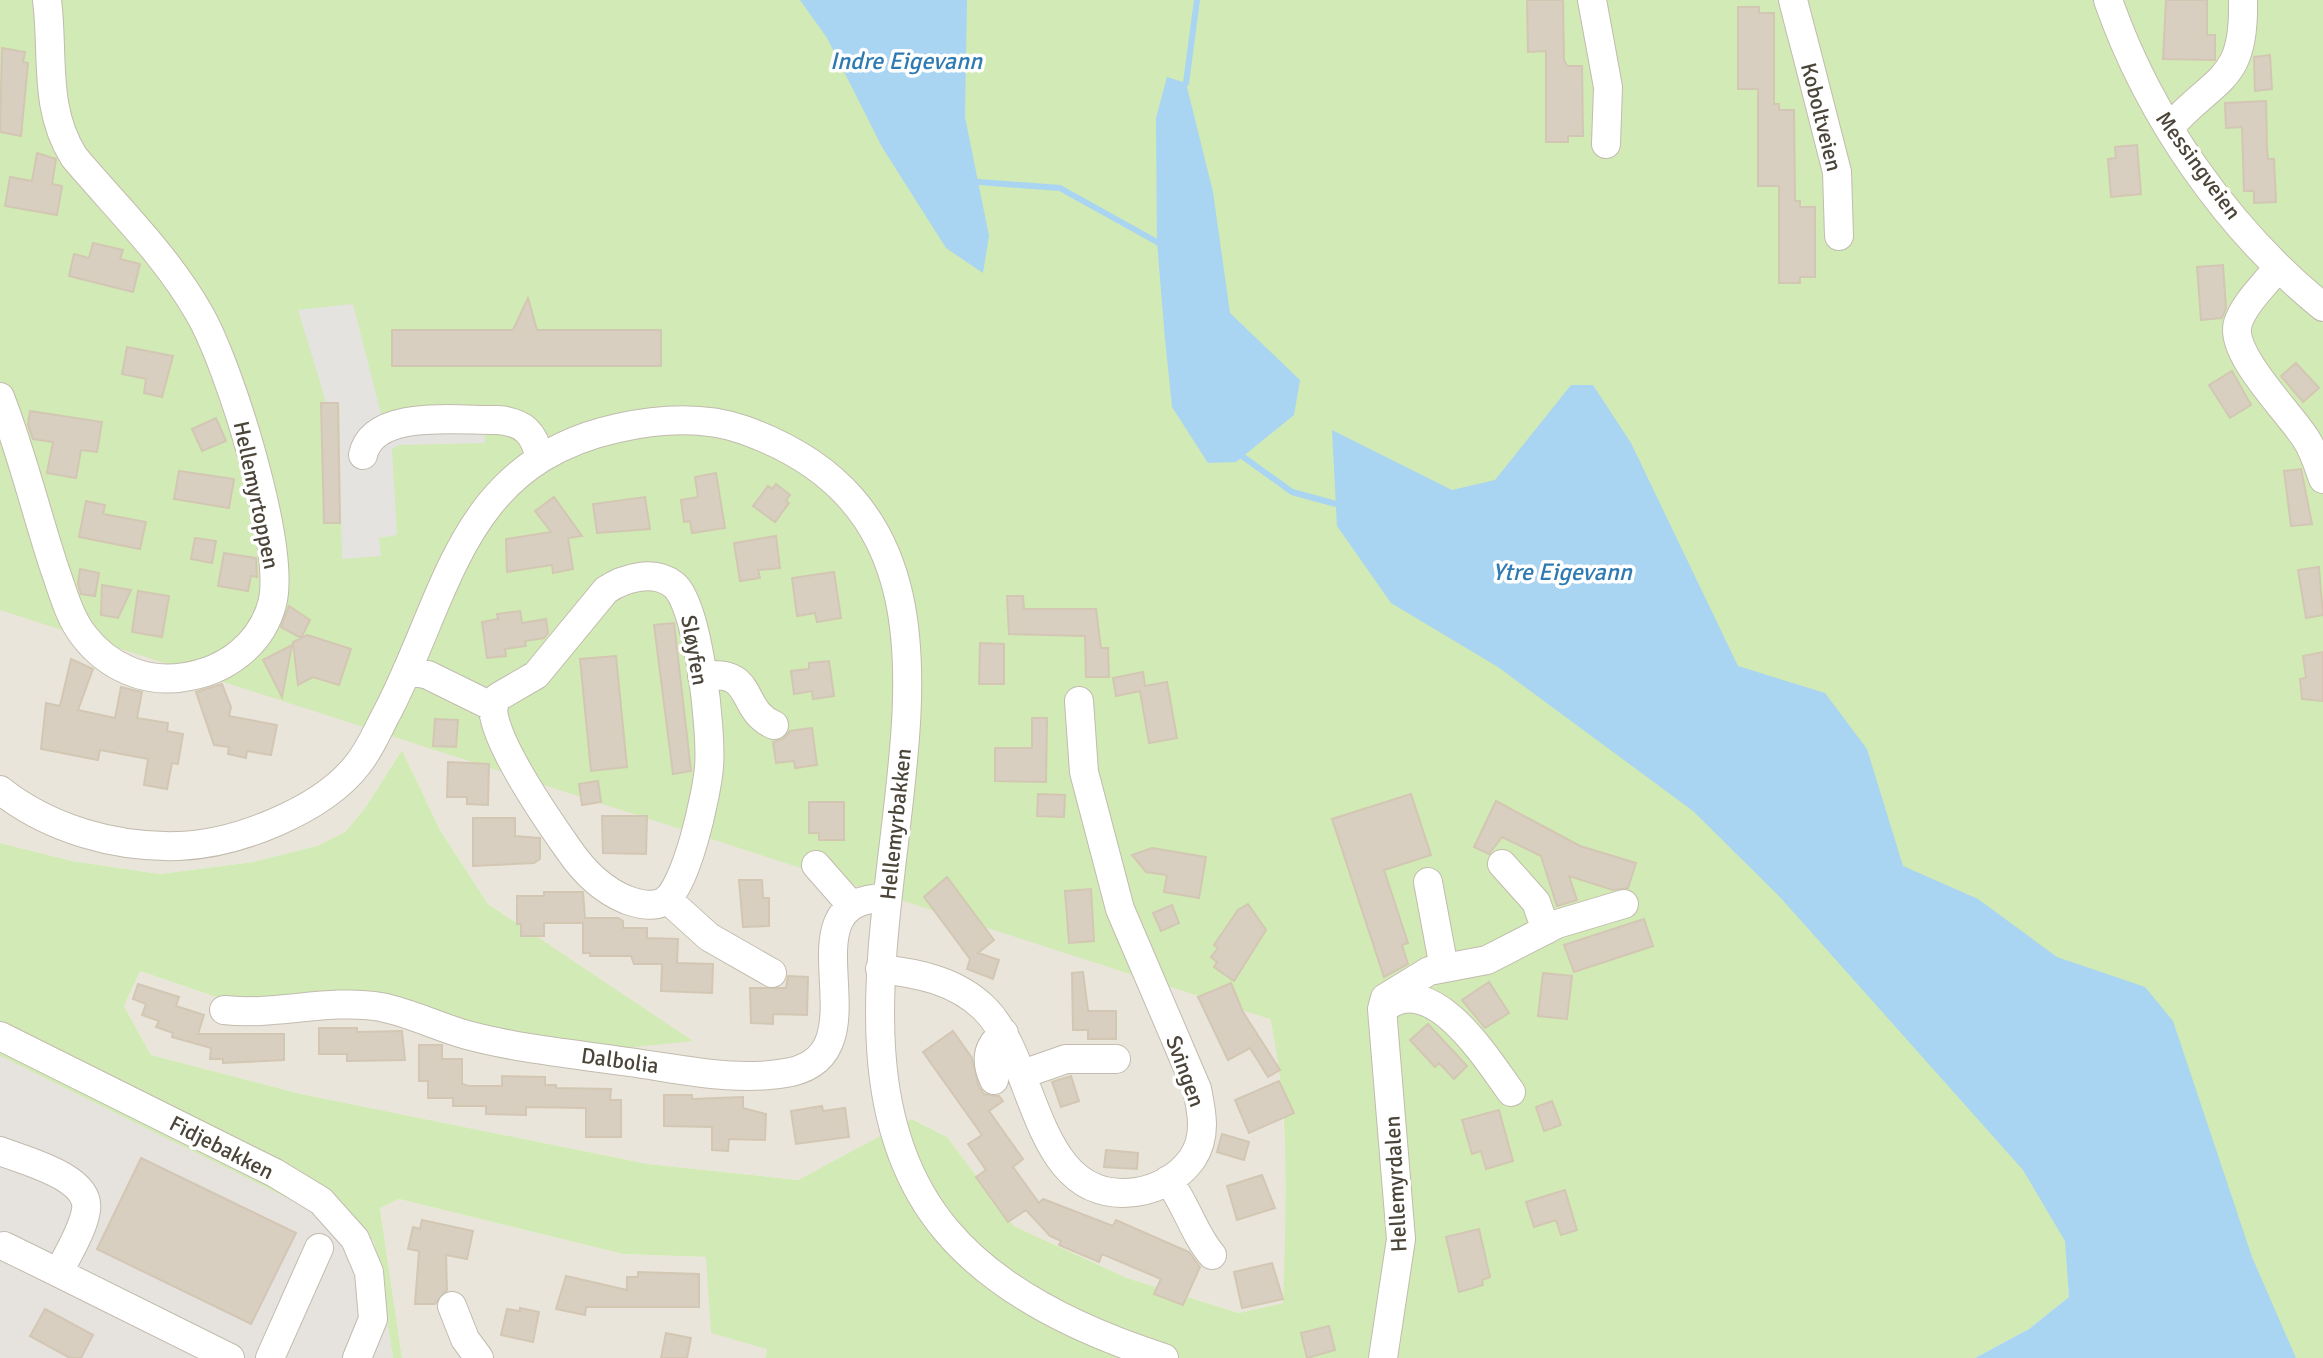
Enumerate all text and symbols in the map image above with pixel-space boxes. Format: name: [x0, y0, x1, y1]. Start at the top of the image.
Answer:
water label: Indre Eigevann: [830, 46, 983, 76]
street label: Koboltveien: [1795, 60, 1848, 174]
street label: Messingveien: [2150, 106, 2247, 225]
street label: Hellemyrtoppen: [228, 419, 285, 572]
water label: Ytre Eigevann: [1492, 557, 1633, 587]
street label: Sløyfen: [675, 613, 714, 687]
street label: Hellemyrbakken: [874, 747, 917, 901]
street label: Svingen: [1160, 1032, 1211, 1111]
street label: Dalbolia: [579, 1042, 661, 1079]
street label: Fidjebakken: [165, 1110, 278, 1185]
street label: Hellemyrdalen: [1378, 1115, 1413, 1253]

